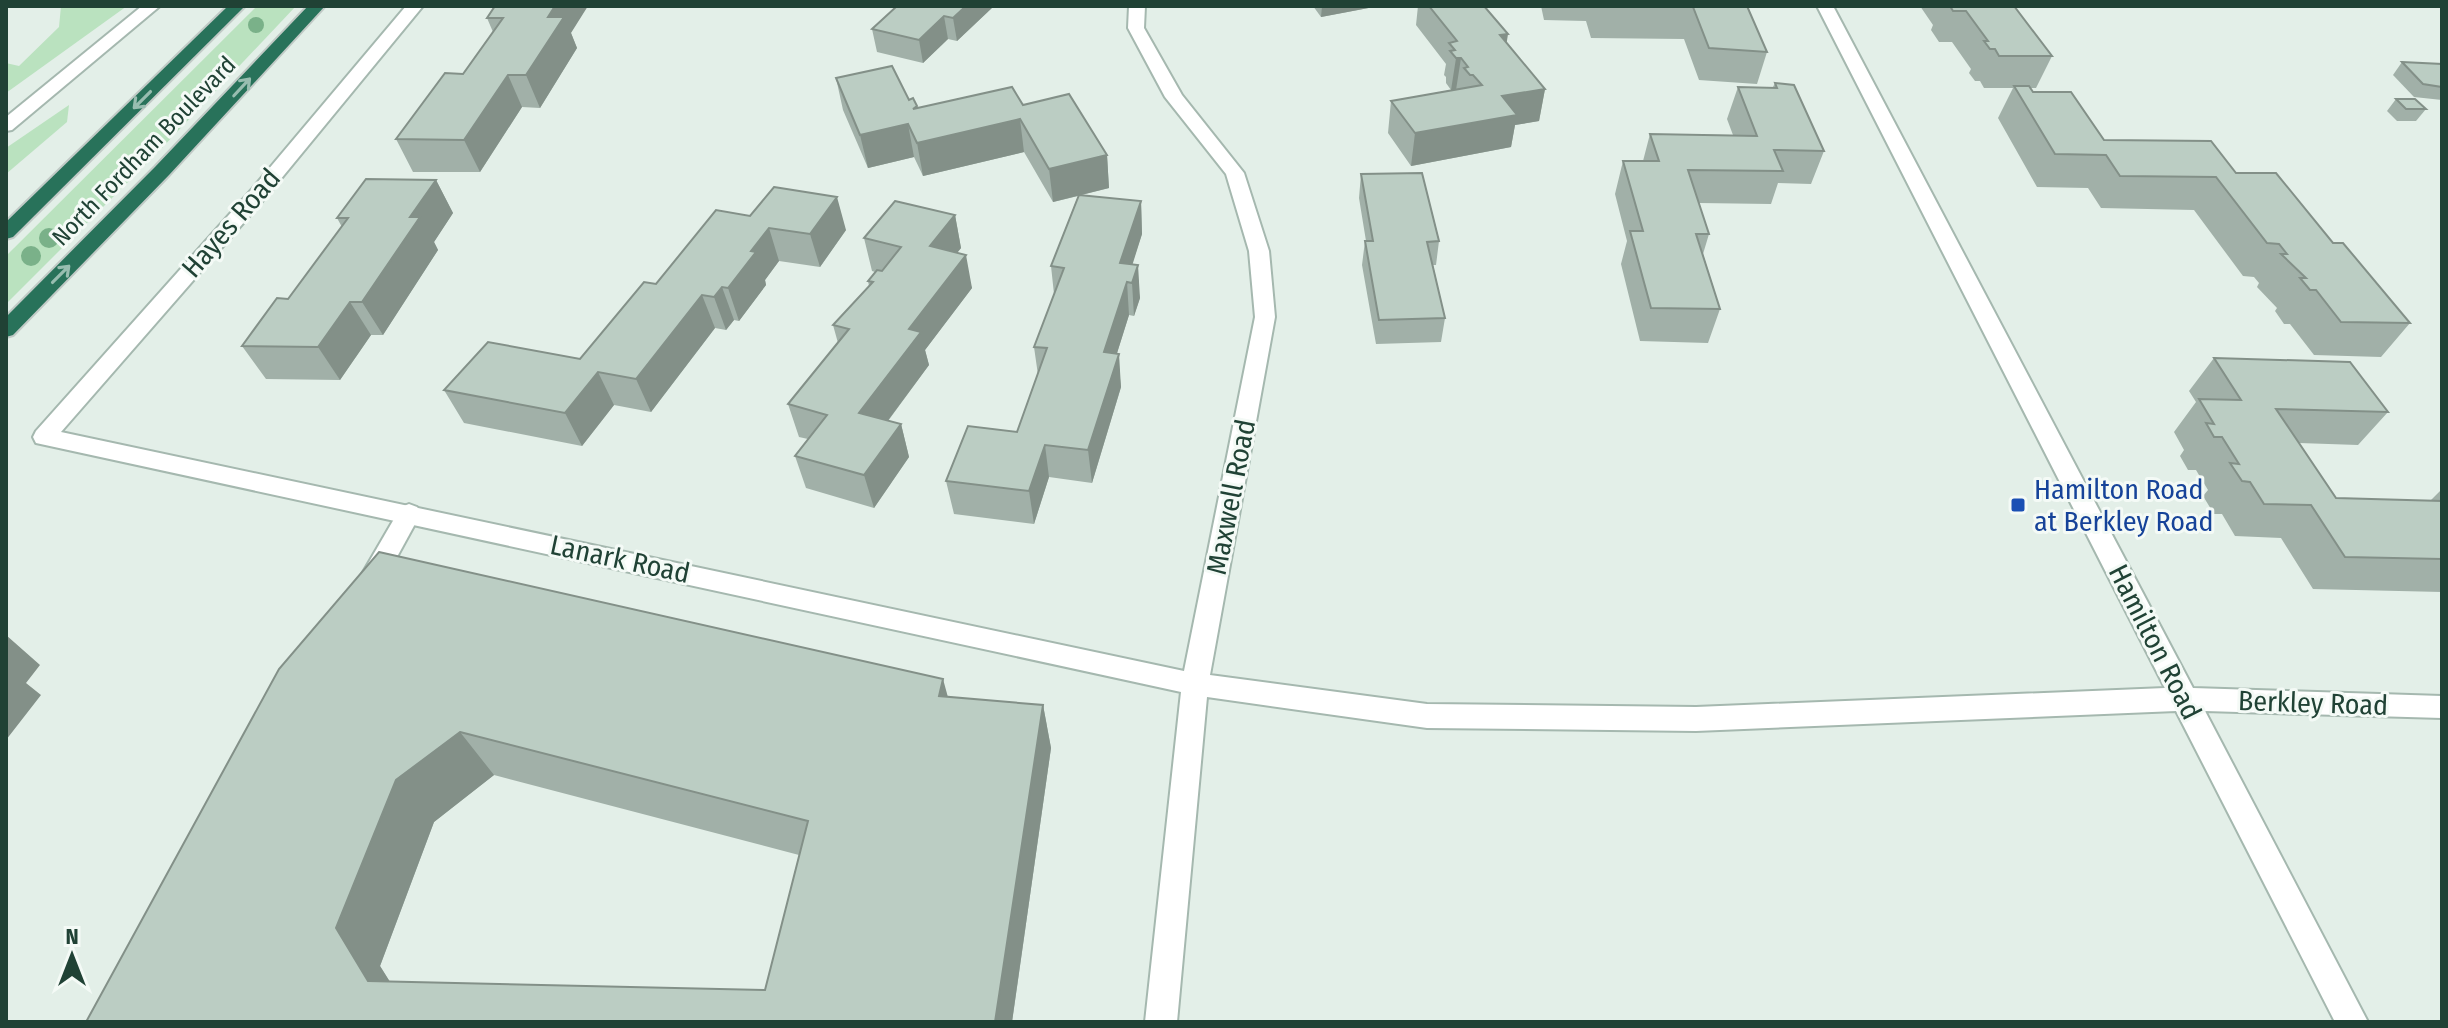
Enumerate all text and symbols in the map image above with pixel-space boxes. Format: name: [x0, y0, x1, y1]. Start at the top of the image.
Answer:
street label: North Fordham Boulevard: [46, 51, 242, 251]
one-way arrow: [232, 78, 250, 98]
one-way arrow: [132, 91, 152, 110]
street label: Hayes Road: [175, 162, 287, 284]
one-way arrow: [51, 265, 70, 284]
street label: Maxwell Road: [1200, 417, 1262, 577]
place label: Hamilton Road at Berkley Road: [2034, 473, 2214, 538]
marker: Hamilton Road at Berkley Road: [2009, 496, 2027, 514]
street label: Lanark Road: [547, 528, 693, 590]
street label: Hamilton Road: [2102, 559, 2208, 725]
street label: Berkley Road: [2237, 684, 2389, 722]
north arrow: [32, 916, 112, 996]
text: N: [65, 923, 79, 950]

